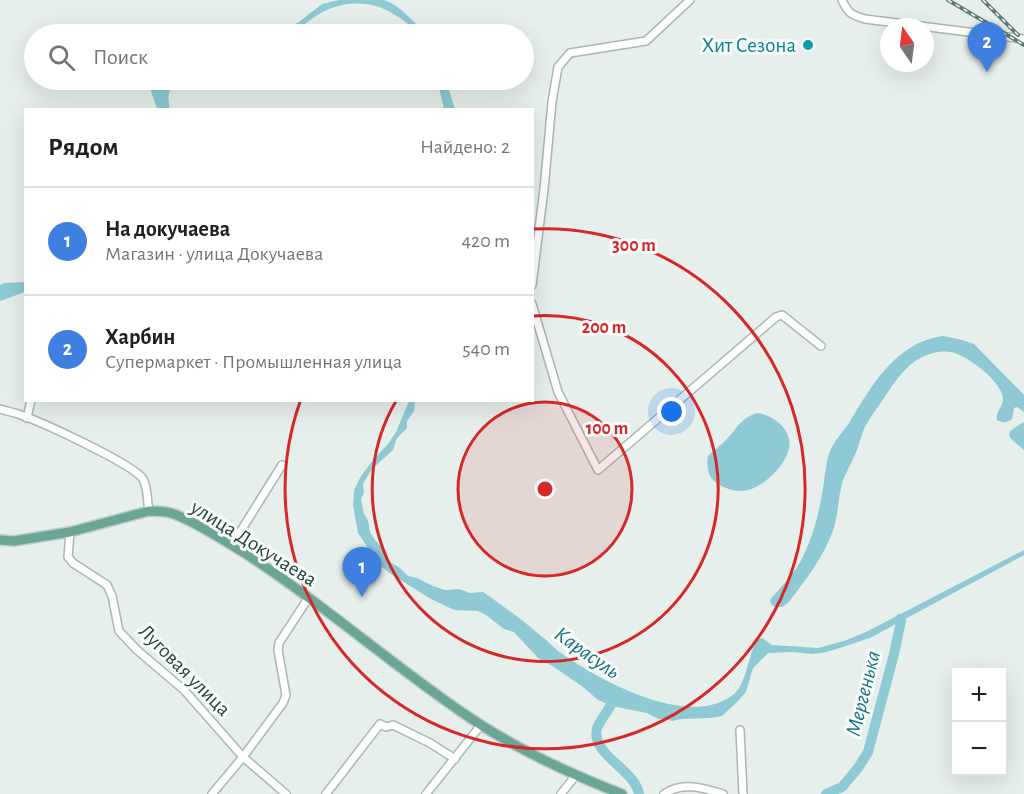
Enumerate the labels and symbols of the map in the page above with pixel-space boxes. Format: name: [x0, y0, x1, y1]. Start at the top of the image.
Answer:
north arrow: [880, 18, 934, 72]
pin: 2: [968, 22, 1006, 72]
place label: Хит Сезона: [702, 35, 796, 56]
marker: Хит Сезона: [801, 38, 815, 52]
text: 300 m: [612, 237, 656, 255]
text: 200 m: [582, 319, 626, 337]
your location: [657, 397, 686, 426]
text: 100 m: [586, 420, 628, 438]
centre of rings: [535, 479, 555, 499]
street label: улица Докучаева: [186, 496, 321, 591]
pin: 1: [342, 548, 382, 597]
street label: Луговая улица: [135, 621, 235, 720]
water label: Карасуль: [550, 623, 624, 684]
water label: Мергенька: [842, 648, 885, 738]

